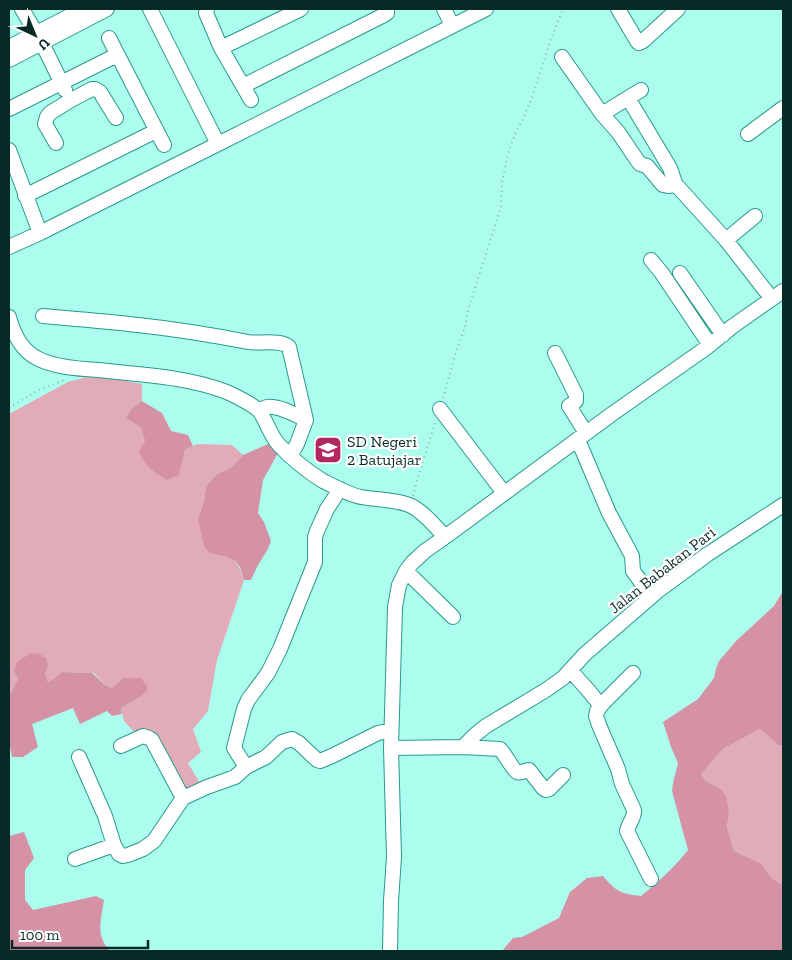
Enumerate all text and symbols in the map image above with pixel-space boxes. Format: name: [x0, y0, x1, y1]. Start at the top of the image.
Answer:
north arrow: [10, 10, 60, 60]
text: U: [34, 34, 53, 54]
place label: SD Negeri 2 Batujajar: [347, 432, 422, 469]
school or university icon: SD Negeri 2 Batujajar: [313, 435, 343, 465]
street label: Jalan Babakan Pari: [605, 522, 719, 617]
scale bar: [12, 918, 149, 950]
text: 100 m: [20, 926, 59, 944]

